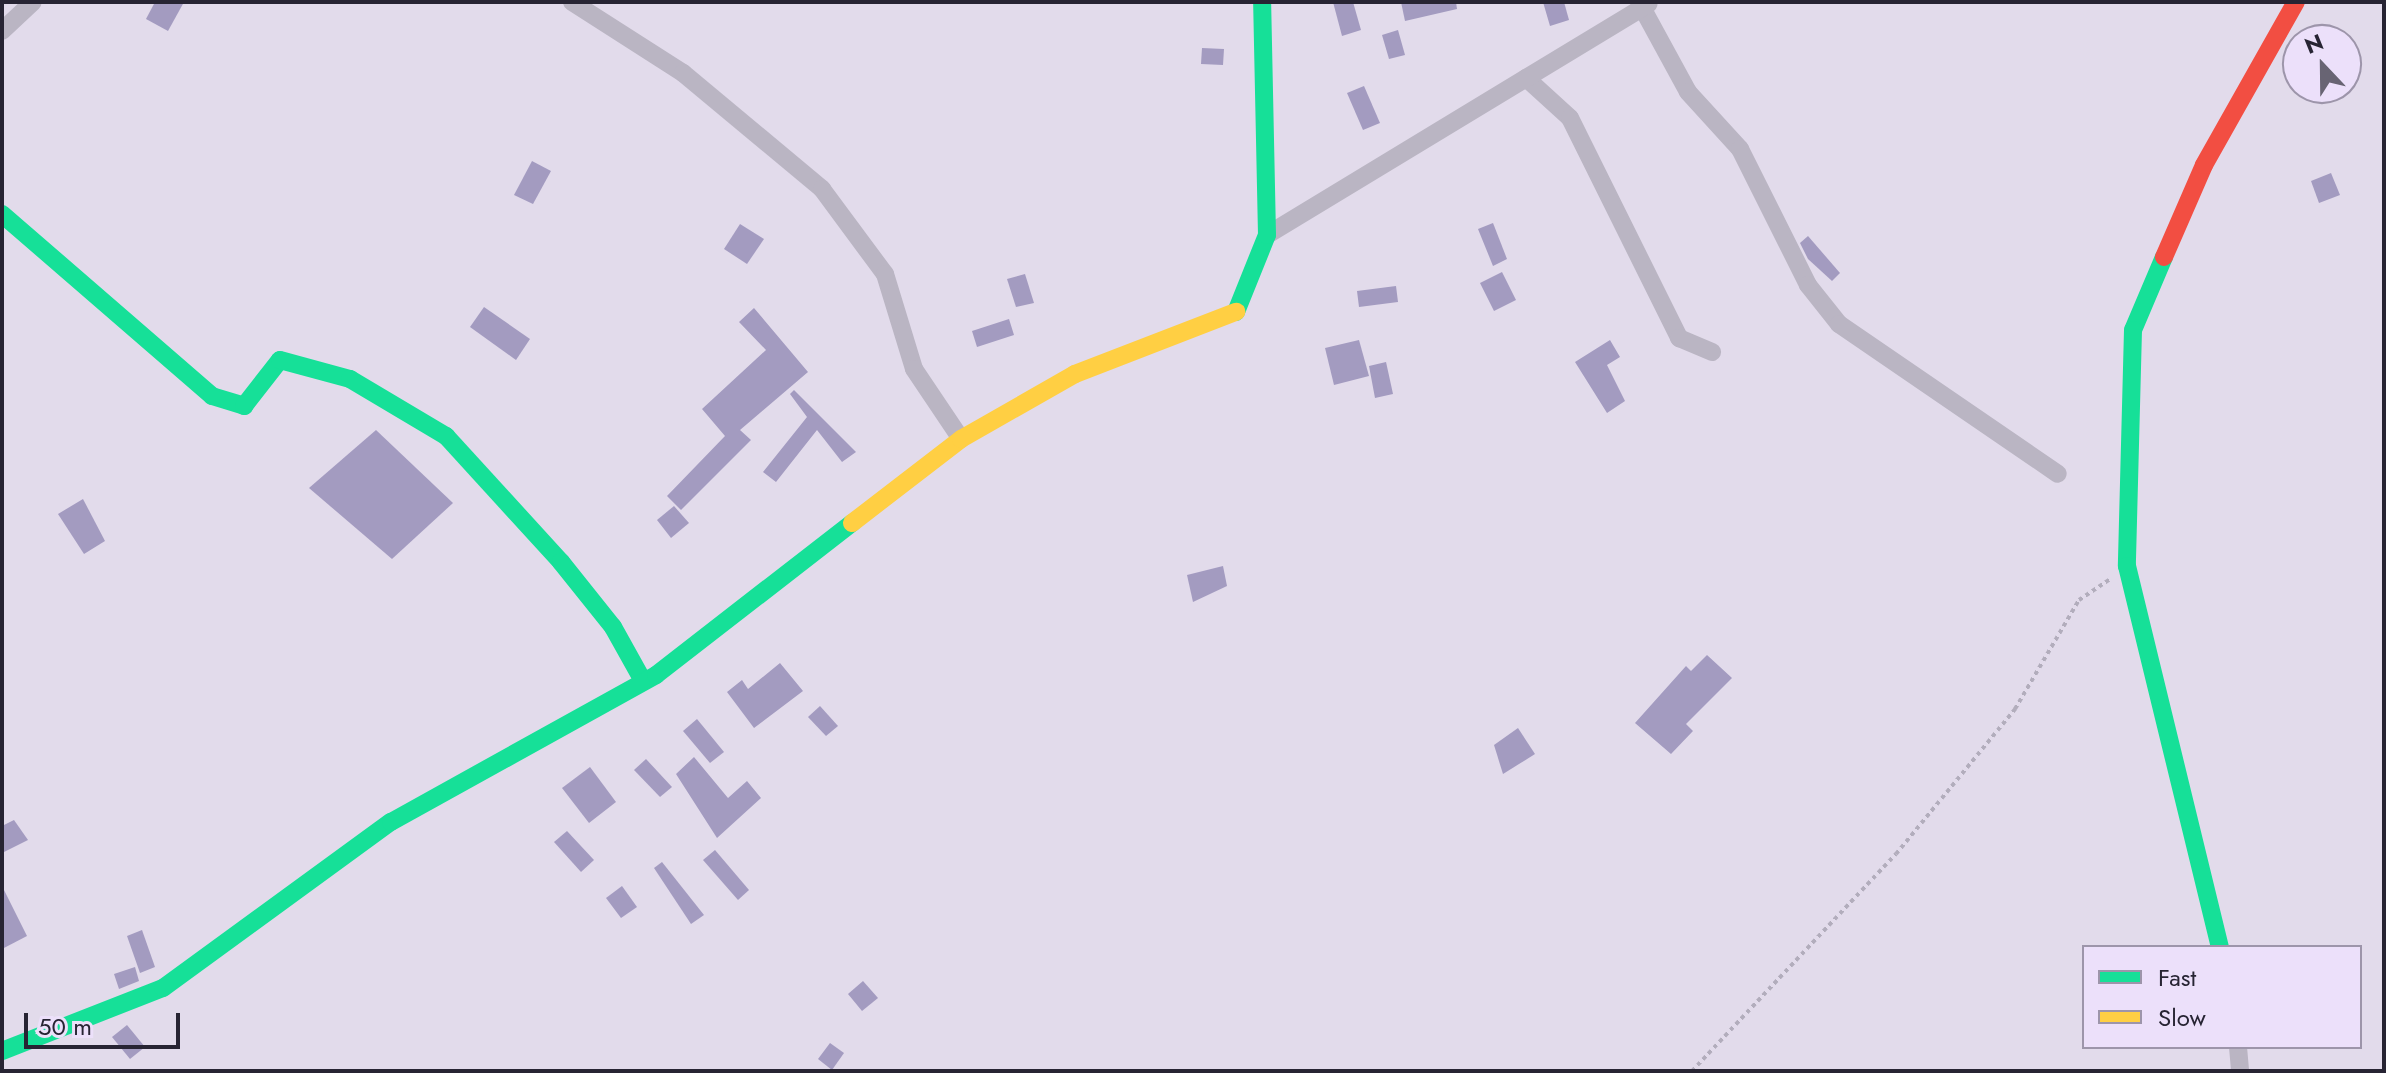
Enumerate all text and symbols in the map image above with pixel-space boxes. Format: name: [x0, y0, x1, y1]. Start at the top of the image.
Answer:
north arrow: [2282, 24, 2362, 104]
text: N: [2300, 25, 2328, 62]
legend: [2082, 945, 2362, 1049]
text: Fast: [2158, 960, 2196, 995]
scale bar: [28, 997, 184, 1047]
text: Slow: [2158, 1000, 2206, 1035]
text: 50 m: [38, 1009, 92, 1044]

